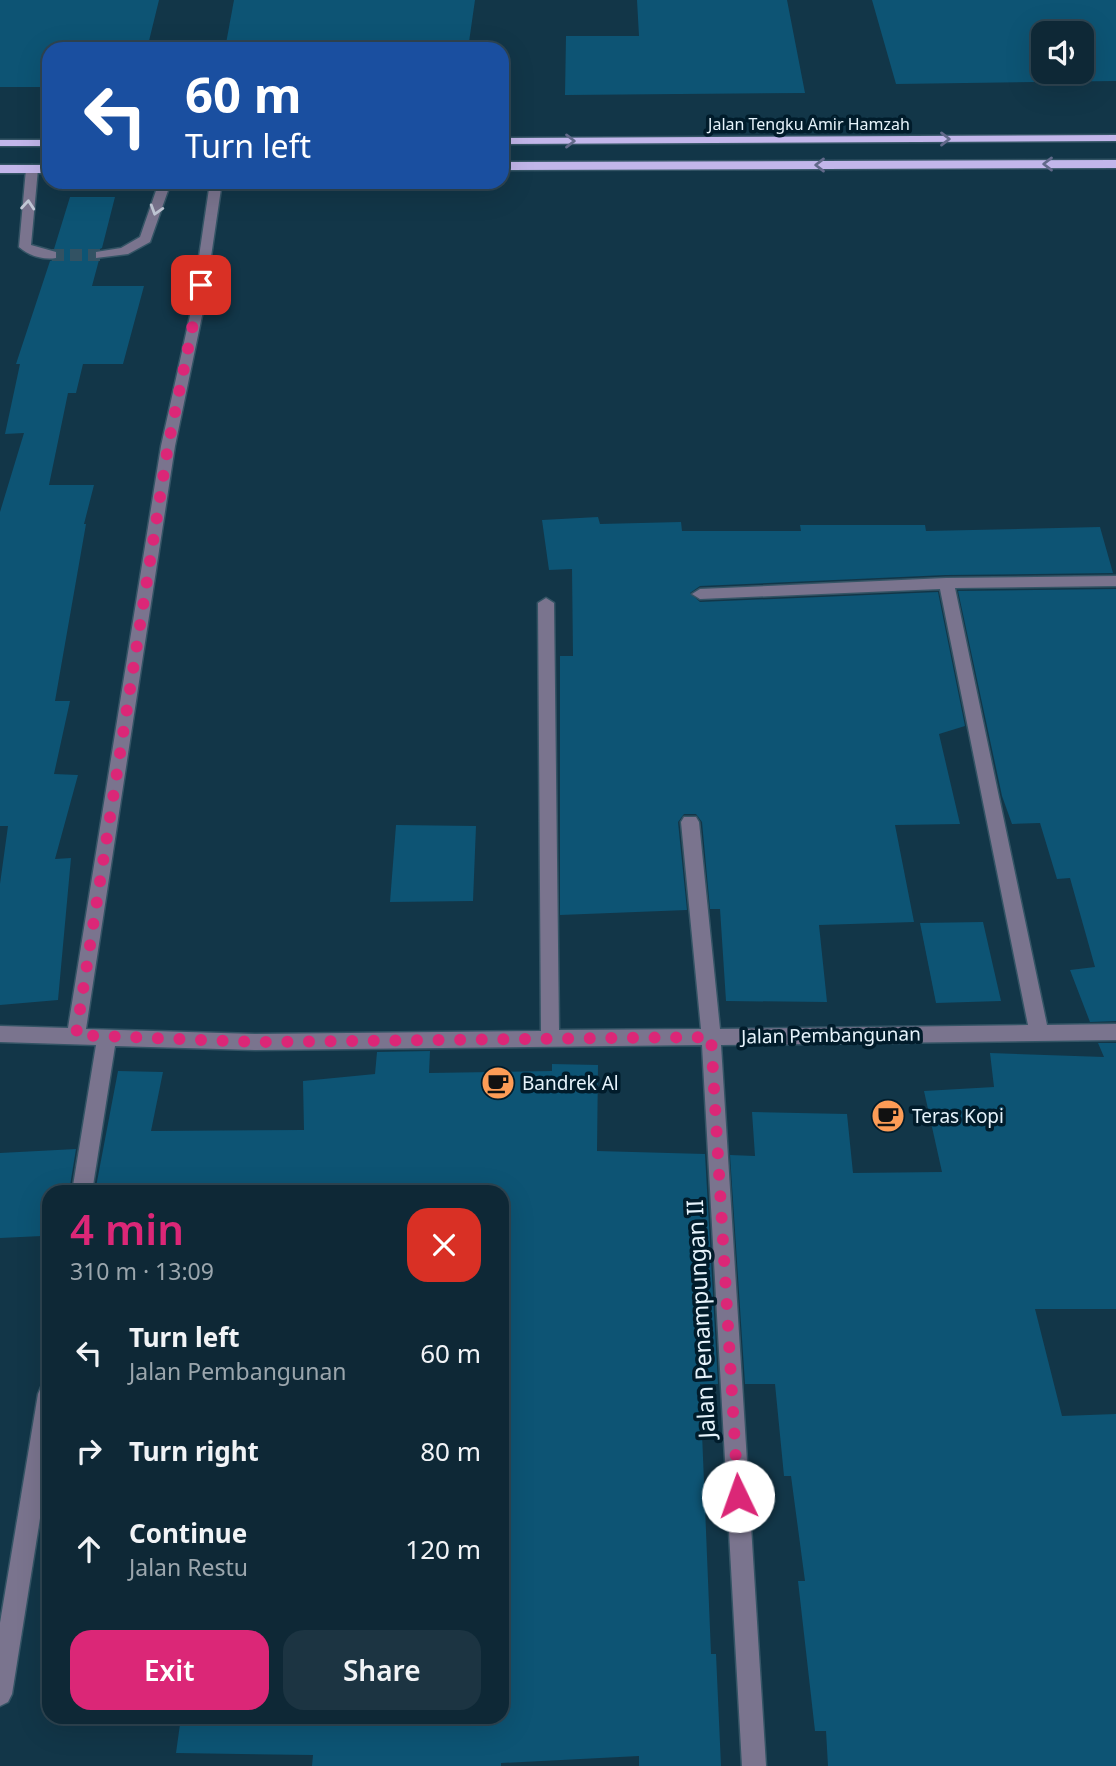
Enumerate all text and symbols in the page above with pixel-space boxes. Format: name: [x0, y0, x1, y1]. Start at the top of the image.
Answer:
map controls: [1031, 21, 1094, 84]
button: sound: [1031, 21, 1094, 84]
text: 60 m: [185, 61, 302, 127]
icon: left: [70, 70, 161, 161]
street label: Jalan Tengku Amir Hamzah: [706, 113, 910, 135]
text: Turn left: [185, 124, 311, 167]
one-way arrow: [940, 131, 951, 147]
one-way arrow: [566, 133, 576, 149]
one-way arrow: [815, 157, 825, 173]
one-way arrow: [1042, 157, 1053, 172]
one-way arrow: [20, 199, 35, 210]
one-way arrow: [150, 204, 165, 216]
pin: [171, 255, 231, 315]
icon: arrive: [182, 266, 220, 304]
street label: Jalan Pembangunan: [739, 1020, 921, 1050]
cafe icon: Bandrek Al: [479, 1064, 517, 1102]
place label: Bandrek Al: [522, 1070, 619, 1096]
cafe icon: Teras Kopi: [869, 1097, 907, 1135]
place label: Teras Kopi: [912, 1103, 1004, 1129]
street label: Jalan Penampungan II: [678, 1199, 722, 1441]
text: 4 min: [70, 1200, 184, 1257]
button: close: [407, 1208, 481, 1282]
text: 310 m · 13:09: [70, 1255, 214, 1287]
text: Turn left: [129, 1319, 240, 1355]
icon: left: [70, 1334, 108, 1372]
text: 60 m: [420, 1335, 481, 1371]
text: Jalan Pembangunan: [129, 1355, 347, 1387]
icon: right: [70, 1432, 108, 1470]
text: Turn right: [129, 1433, 259, 1469]
text: 80 m: [420, 1433, 481, 1469]
position arrow: [701, 1459, 775, 1533]
text: Continue: [129, 1515, 247, 1551]
icon: ahead: [70, 1530, 108, 1568]
text: 120 m: [405, 1531, 481, 1567]
text: Jalan Restu: [129, 1551, 248, 1583]
button: Exit: [70, 1630, 269, 1710]
button: Share: [283, 1630, 481, 1710]

